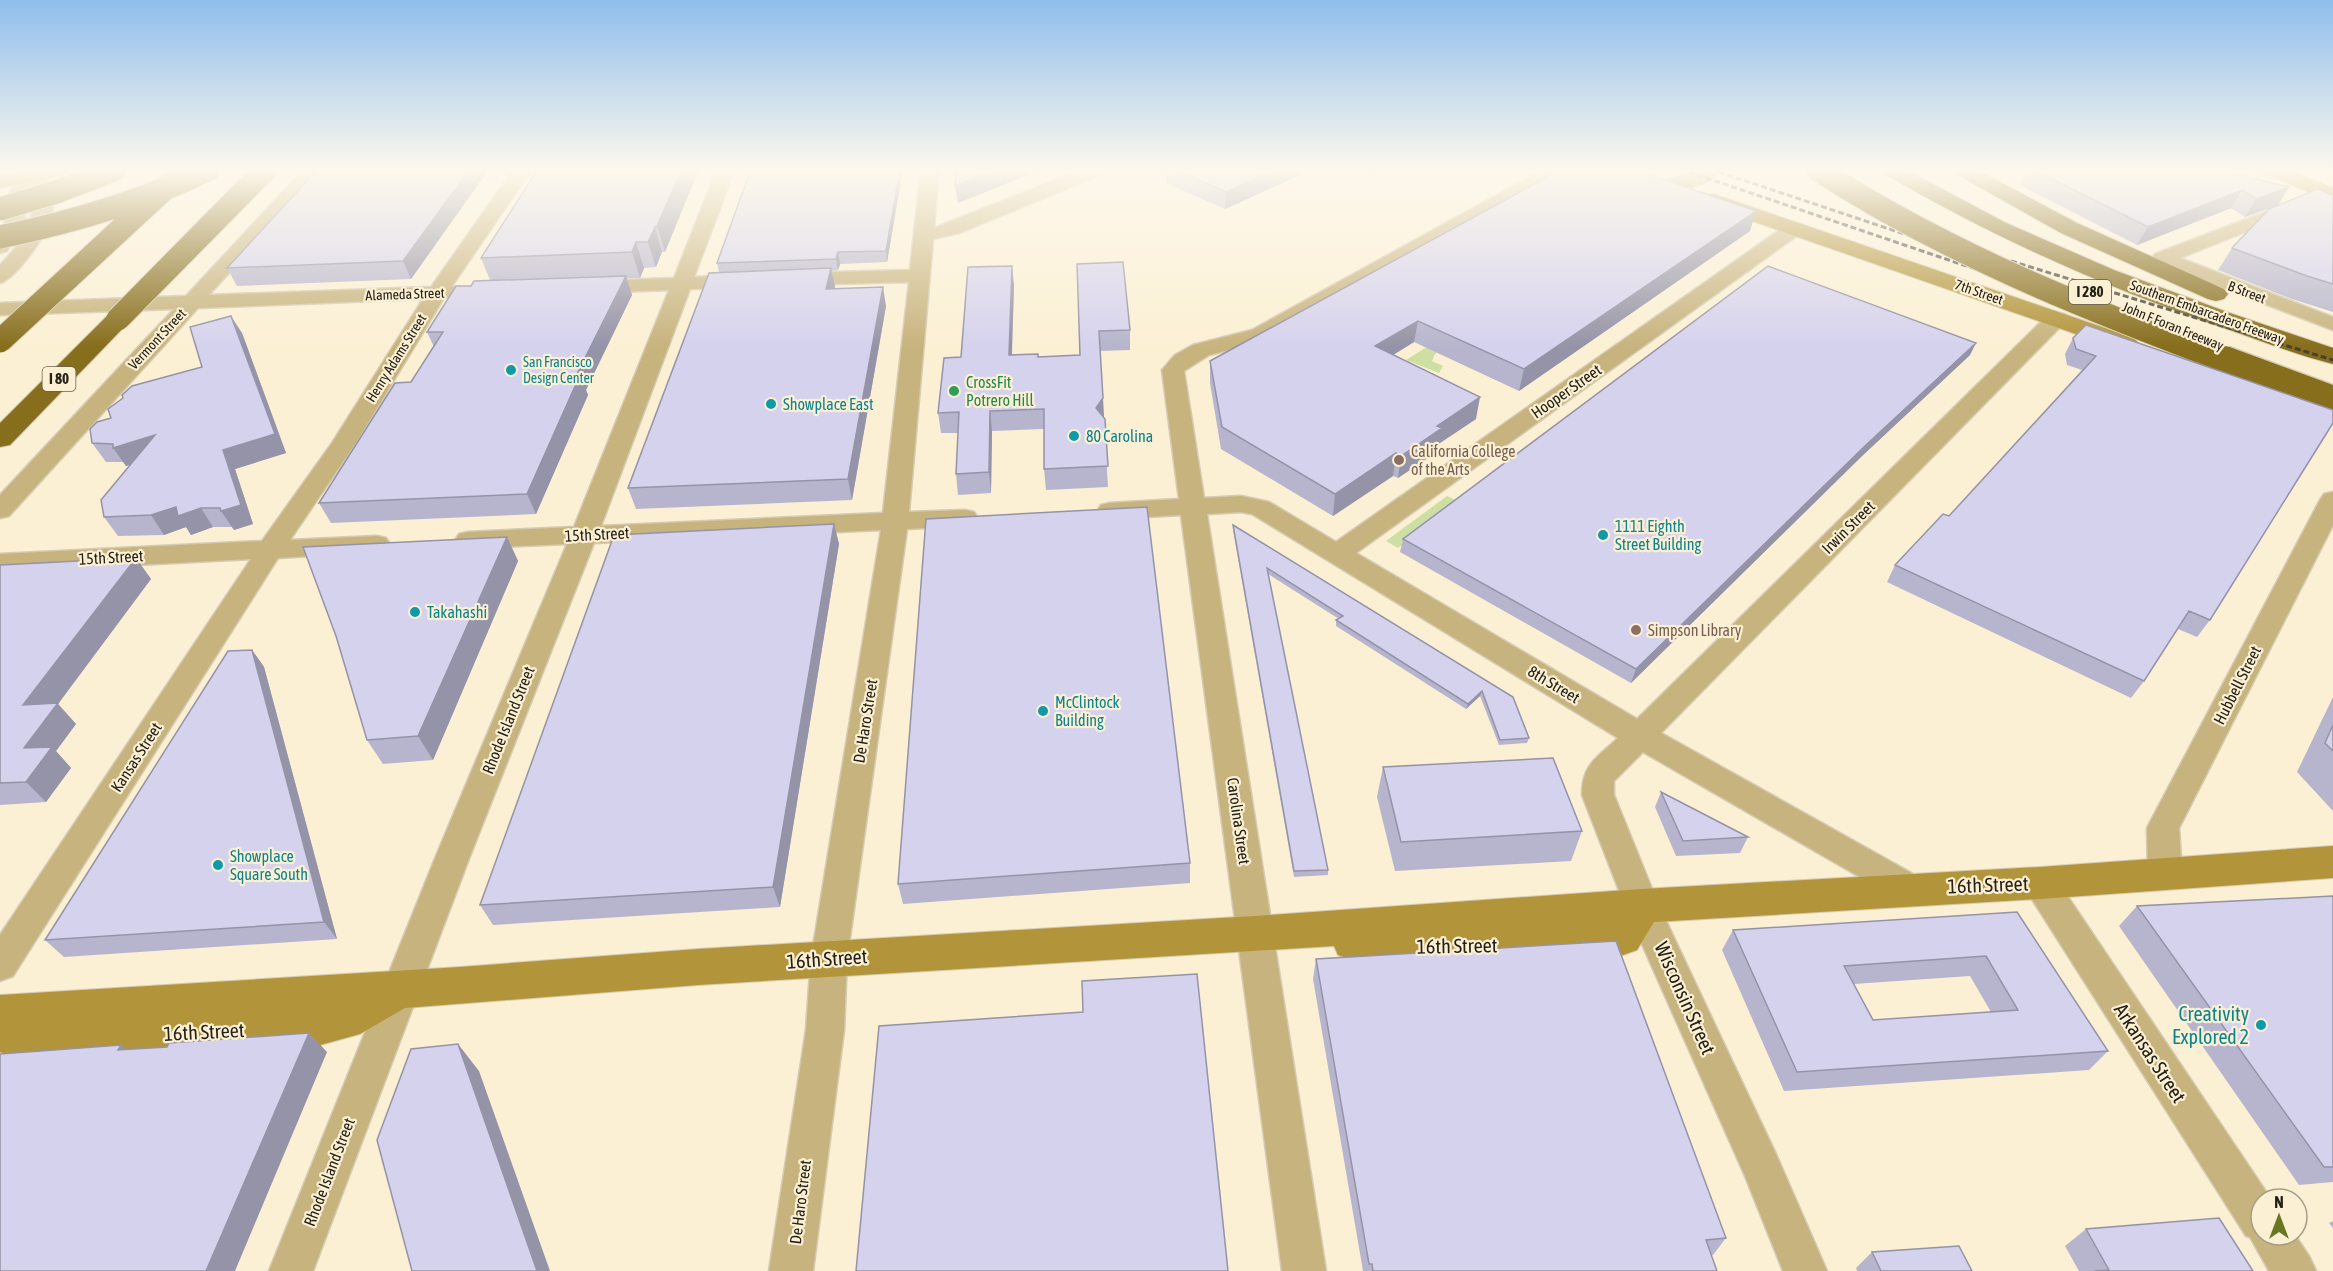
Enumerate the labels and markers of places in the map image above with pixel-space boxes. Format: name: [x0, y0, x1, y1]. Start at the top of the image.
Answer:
place label: San Francisco Design Center: [523, 354, 595, 386]
marker: San Francisco Design Center: [504, 363, 518, 377]
place label: CrossFit Potrero Hill: [966, 373, 1034, 409]
marker: CrossFit Potrero Hill: [947, 384, 961, 398]
place label: Showplace East: [783, 395, 874, 414]
marker: Showplace East: [764, 397, 778, 411]
place label: 80 Carolina: [1086, 427, 1153, 445]
marker: 80 Carolina: [1067, 429, 1081, 443]
place label: California College of the Arts: [1411, 442, 1515, 478]
marker: California College of the Arts: [1392, 453, 1406, 467]
place label: 1111 Eighth Street Building: [1615, 517, 1701, 554]
marker: 1111 Eighth Street Building: [1596, 528, 1610, 542]
place label: Takahashi: [427, 603, 487, 621]
marker: Takahashi: [408, 605, 422, 619]
place label: Simpson Library: [1648, 621, 1742, 640]
marker: Simpson Library: [1629, 623, 1643, 637]
place label: McClintock Building: [1055, 693, 1119, 730]
marker: McClintock Building: [1036, 704, 1050, 718]
place label: Showplace Square South: [230, 847, 308, 884]
marker: Showplace Square South: [211, 858, 225, 872]
place label: Creativity Explored 2: [2172, 1002, 2249, 1048]
marker: Creativity Explored 2: [2254, 1018, 2268, 1032]

